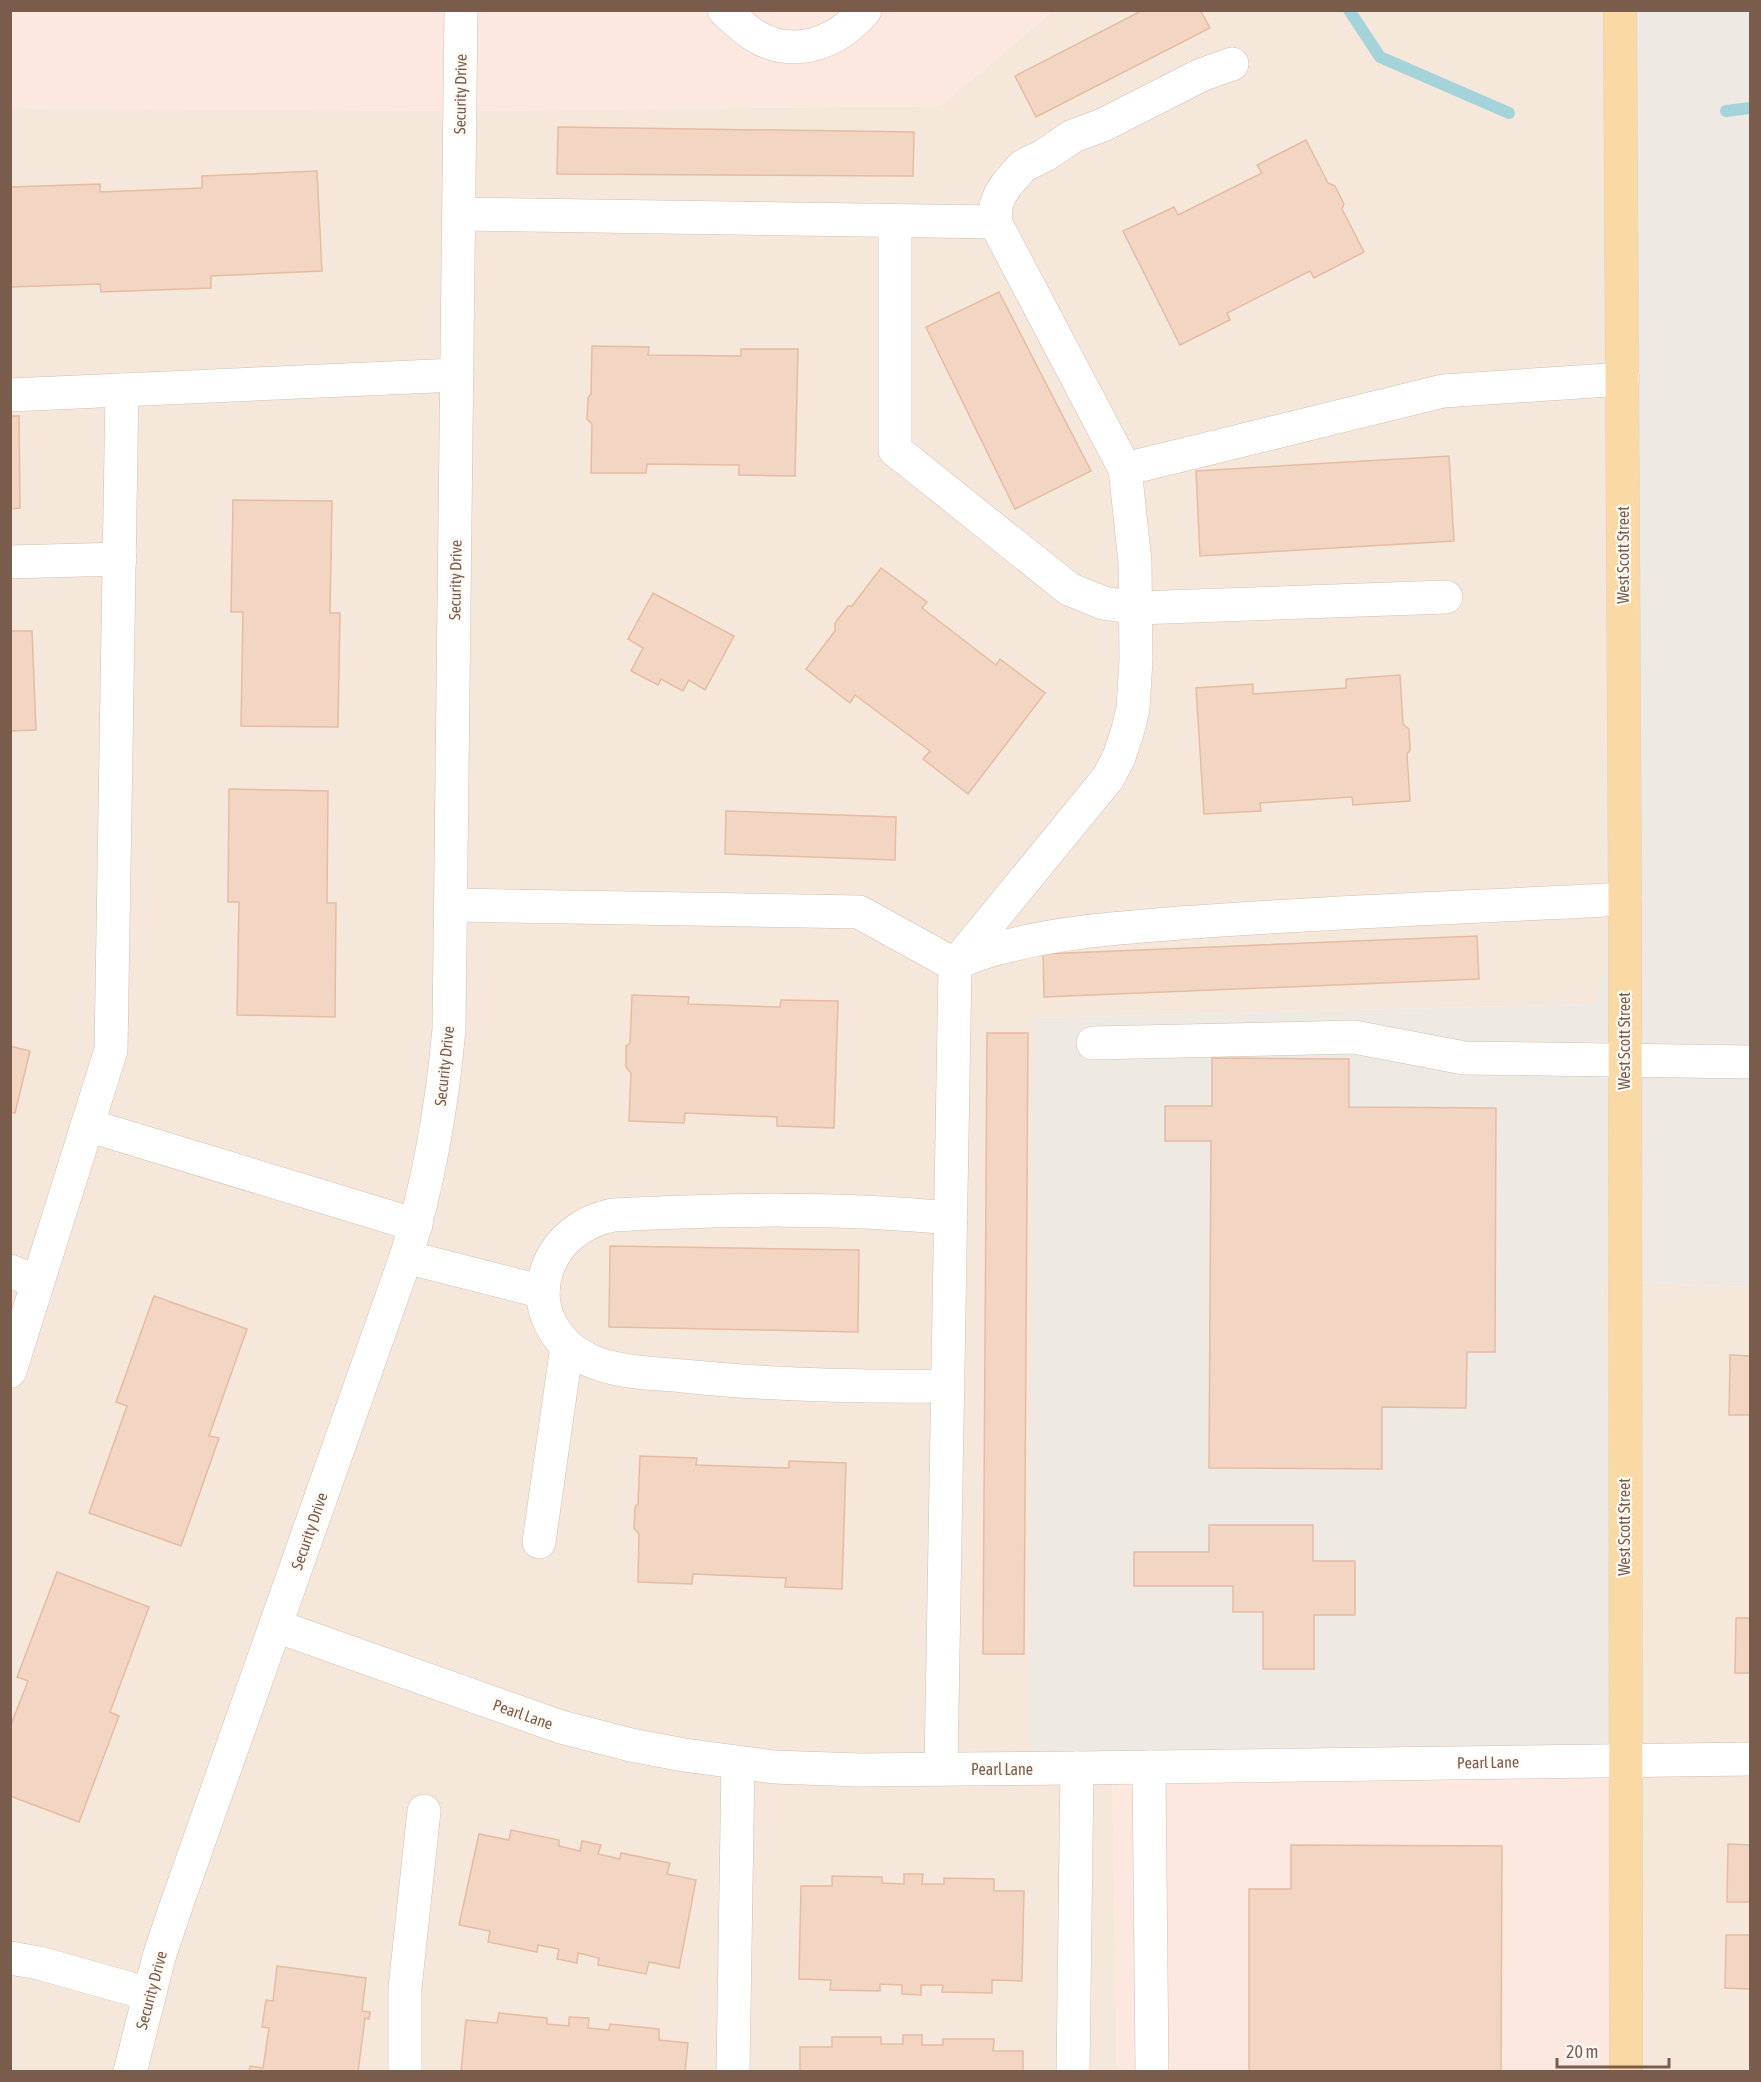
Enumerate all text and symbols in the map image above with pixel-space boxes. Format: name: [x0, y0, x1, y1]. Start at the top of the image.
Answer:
street label: Security Drive: [450, 54, 471, 134]
street label: West Scott Street: [1614, 506, 1632, 604]
street label: Security Drive: [445, 540, 466, 620]
street label: West Scott Street: [1615, 992, 1633, 1090]
street label: Security Drive: [431, 1025, 458, 1107]
street label: West Scott Street: [1615, 1478, 1633, 1576]
street label: Security Drive: [287, 1490, 332, 1572]
street label: Pearl Lane: [491, 1695, 555, 1733]
street label: Pearl Lane: [1457, 1752, 1519, 1772]
street label: Pearl Lane: [971, 1760, 1033, 1778]
street label: Security Drive: [132, 1949, 171, 2031]
scale bar: [1557, 2031, 1670, 2069]
text: 20 m: [1566, 2041, 1598, 2062]

